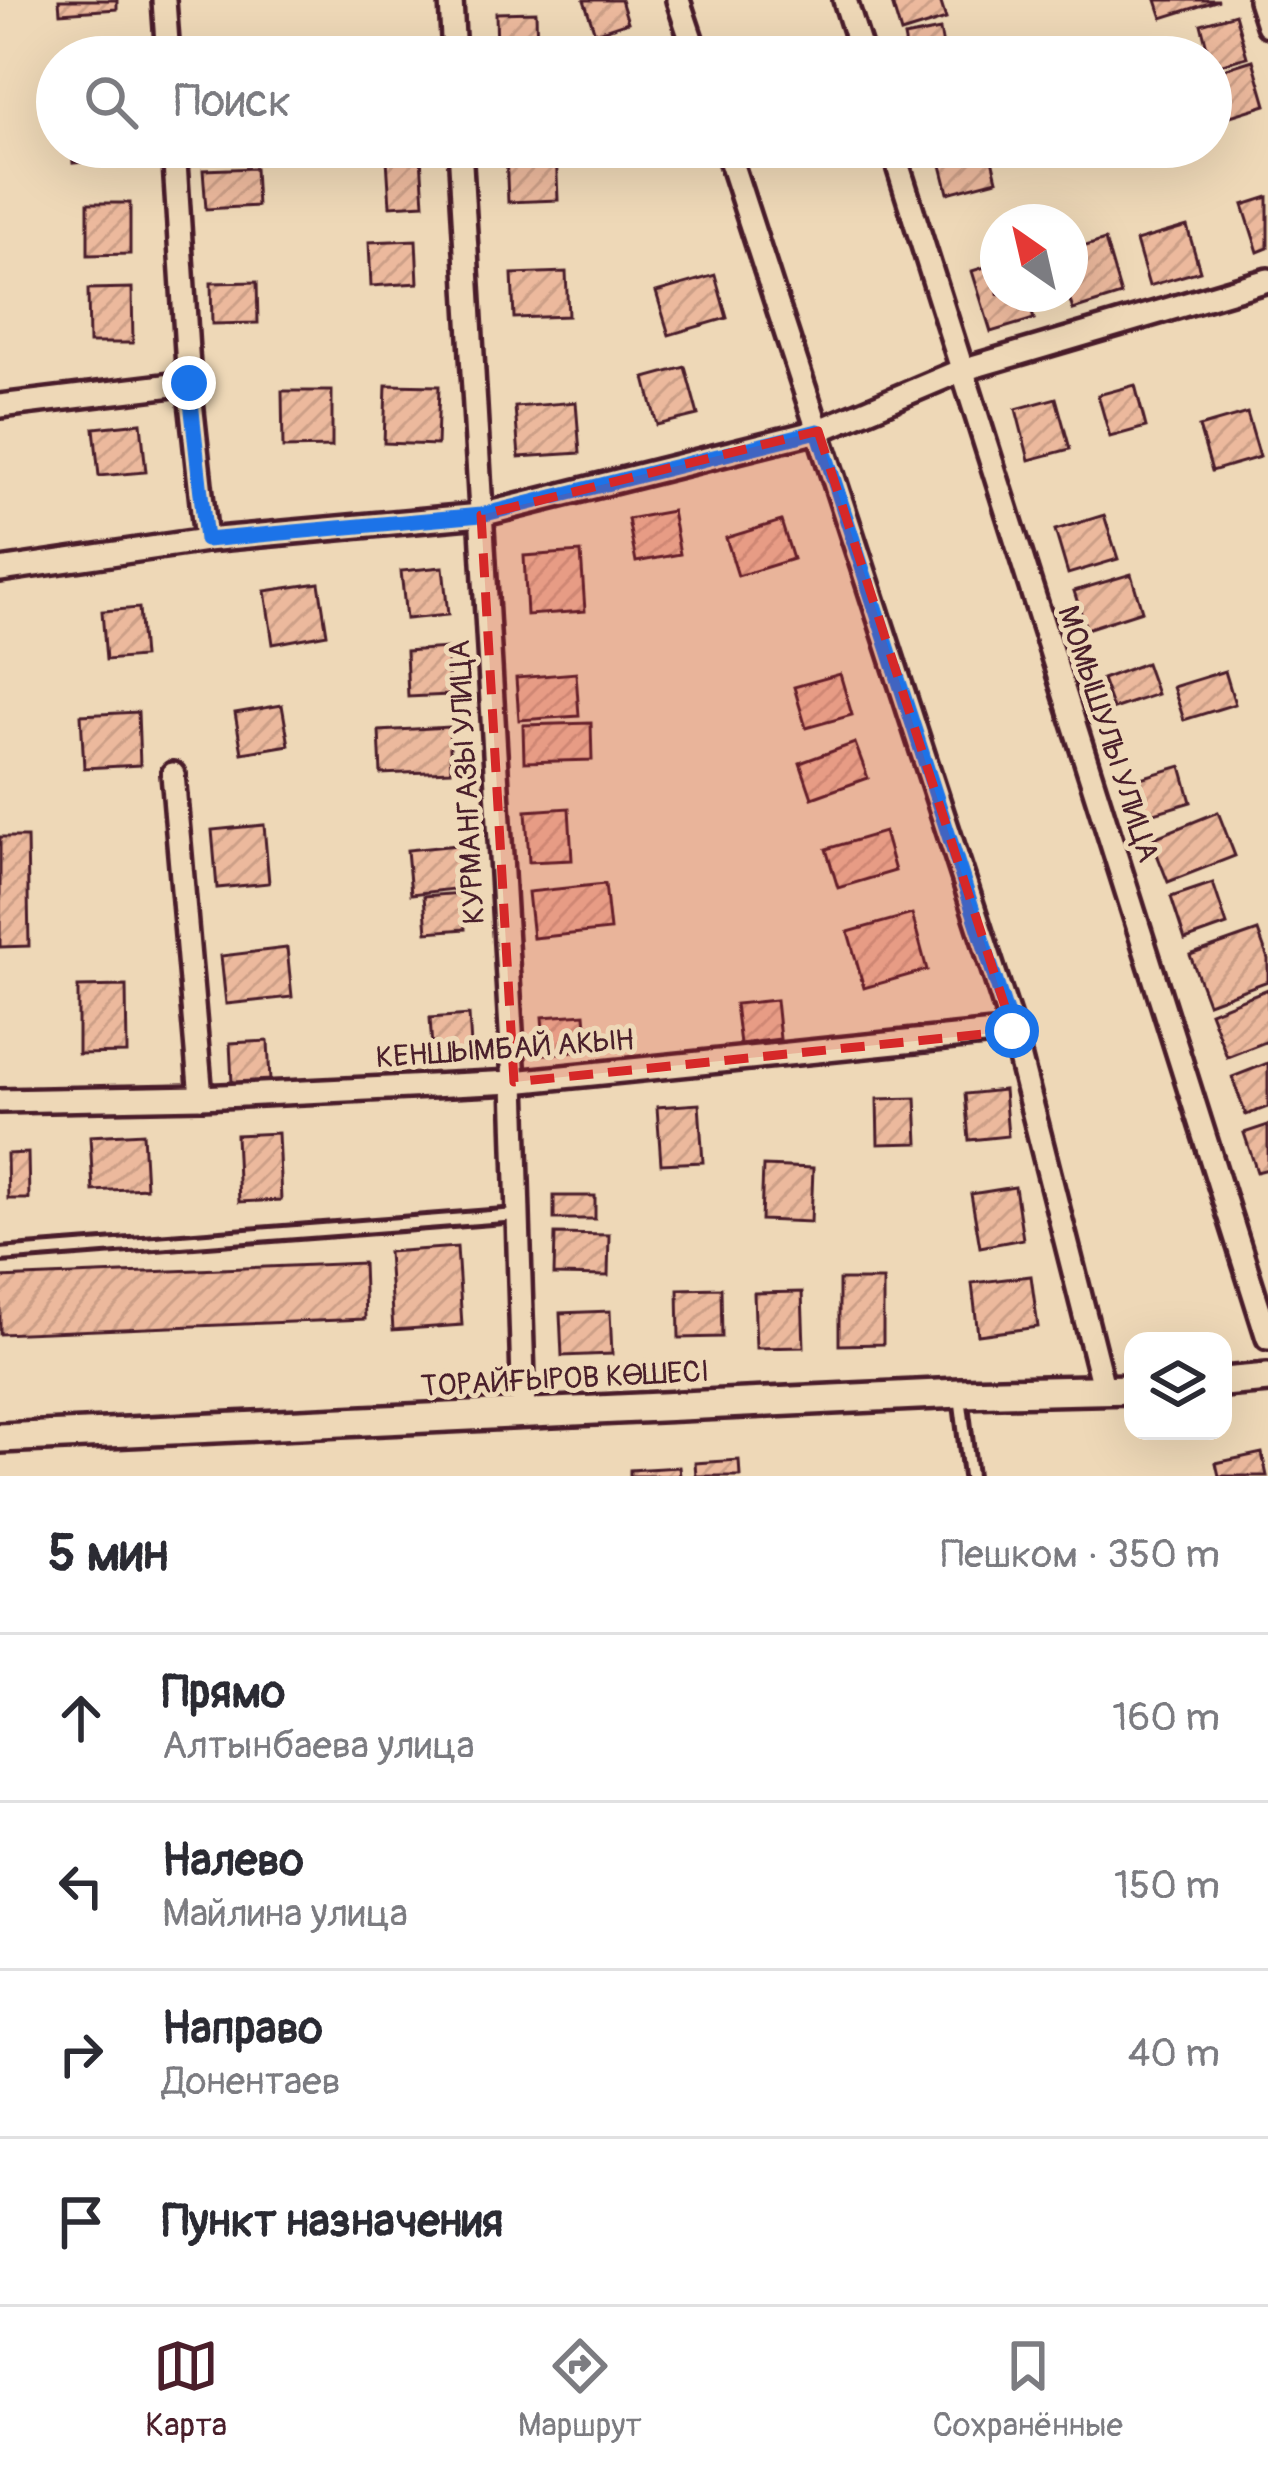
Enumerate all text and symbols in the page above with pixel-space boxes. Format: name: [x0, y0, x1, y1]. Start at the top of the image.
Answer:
search box: [36, 36, 1232, 168]
icon: search: [78, 69, 144, 135]
text: Поиск: [174, 74, 291, 130]
north arrow: [980, 204, 1088, 312]
route end: [162, 356, 216, 410]
street label: МОМЫШУЛЫ УЛИЦА: [1049, 601, 1167, 867]
street label: КУРМАНГАЗЫ УЛИЦА: [441, 639, 493, 925]
route start: [985, 1004, 1039, 1058]
street label: КЕНШЫМБАЙ АКЫН: [375, 1022, 635, 1076]
map controls: [1124, 1332, 1232, 1440]
button: layers: [1124, 1332, 1232, 1440]
street label: ТОРАЙҒЫРОВ КӨШЕСІ: [420, 1353, 710, 1405]
text: 5 мин: [48, 1522, 168, 1586]
text: Пешком · 350 m: [941, 1530, 1220, 1579]
text: Прямо: [162, 1665, 285, 1721]
icon: ahead: [48, 1685, 114, 1751]
text: 160 m: [1112, 1693, 1220, 1742]
text: Алтынбаева улица: [162, 1721, 475, 1770]
text: Налево: [162, 1833, 304, 1889]
icon: left: [48, 1853, 114, 1919]
text: 150 m: [1114, 1861, 1220, 1910]
text: Майлина улица: [162, 1889, 408, 1938]
text: Направо: [162, 2001, 323, 2057]
icon: right: [48, 2021, 114, 2087]
text: 40 m: [1128, 2029, 1220, 2078]
text: Донентаев: [162, 2057, 341, 2106]
icon: arrive: [48, 2189, 114, 2255]
text: Пункт назначения: [162, 2194, 503, 2250]
tab: Карта: [145, 2333, 227, 2446]
tab: Маршрут: [518, 2333, 642, 2446]
tab: Сохранённые: [932, 2333, 1123, 2446]

